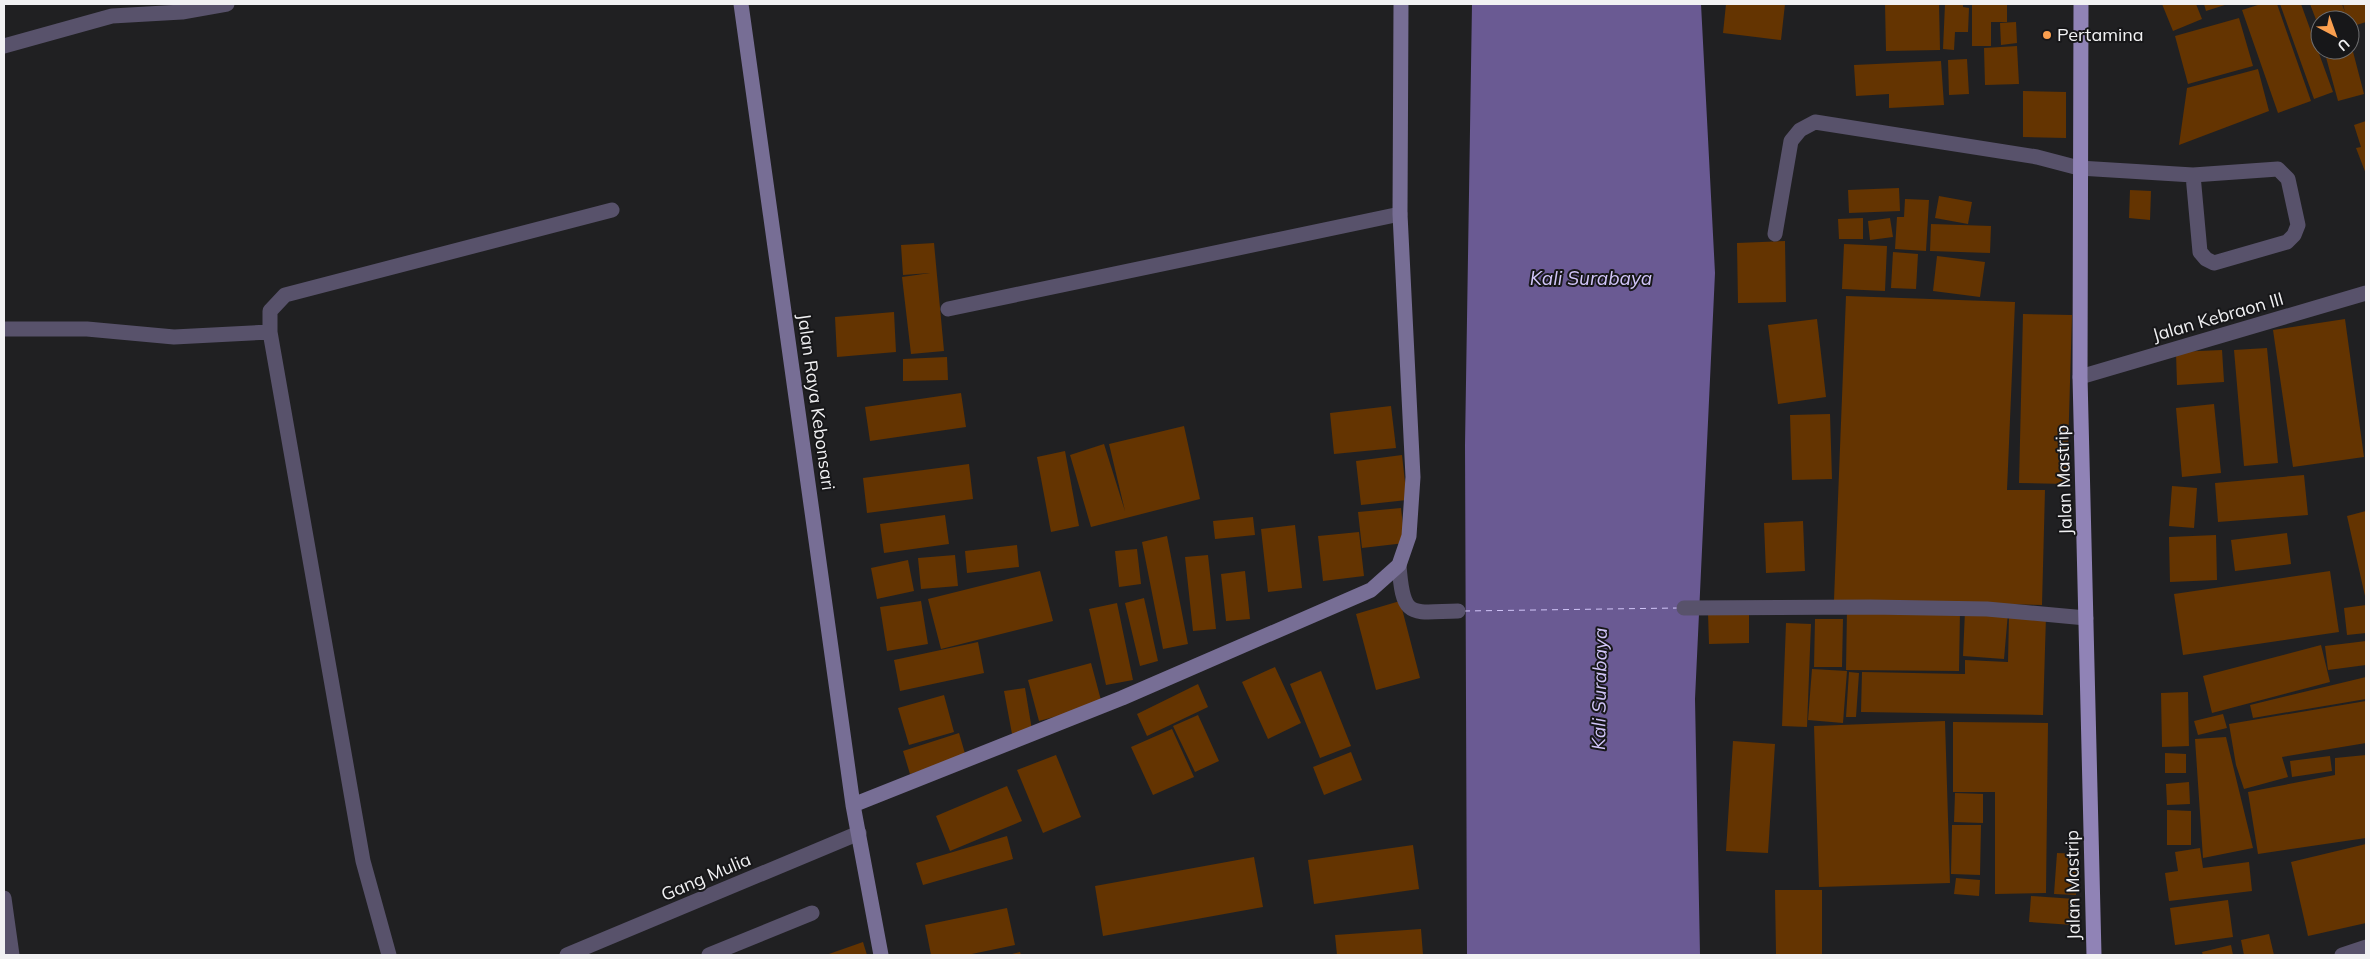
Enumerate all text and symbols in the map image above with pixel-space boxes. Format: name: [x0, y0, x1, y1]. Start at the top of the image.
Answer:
north arrow: [2310, 10, 2360, 60]
place label: Pertamina: [2057, 23, 2144, 46]
marker: Pertamina: [2041, 29, 2053, 41]
text: U: [2334, 35, 2353, 55]
water label: Kali Surabaya: [1530, 266, 1652, 290]
street label: Jalan Kebraon III: [2150, 287, 2286, 346]
street label: Jalan Raya Kebonsari: [793, 312, 840, 492]
street label: Jalan Mastrip: [2050, 425, 2077, 535]
water label: Kali Surabaya: [1586, 628, 1612, 750]
street label: Jalan Mastrip: [2060, 830, 2085, 940]
street label: Gang Mulia: [657, 847, 754, 906]

